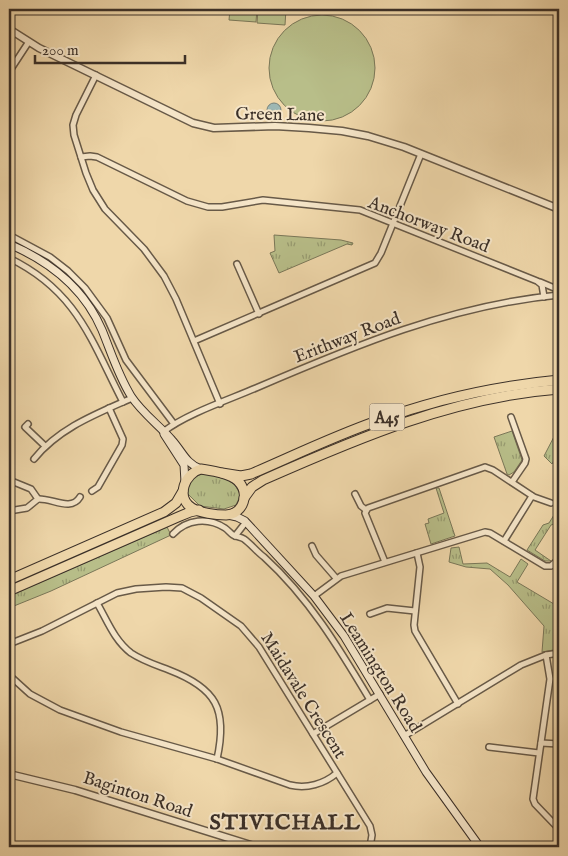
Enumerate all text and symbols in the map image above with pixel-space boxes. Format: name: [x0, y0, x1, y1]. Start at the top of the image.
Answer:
scale bar: [35, 32, 185, 64]
text: 200 m: [42, 41, 79, 60]
street label: Green Lane: [235, 103, 325, 128]
street label: Anchorway Road: [364, 191, 493, 259]
street label: Erithway Road: [291, 307, 404, 369]
road number: A45: [370, 404, 404, 431]
street label: Leamington Road: [334, 609, 426, 737]
street label: Maidavale Crescent: [255, 628, 351, 763]
street label: Baginton Road: [80, 767, 196, 824]
district label: STIVICHALL: [209, 809, 361, 837]

